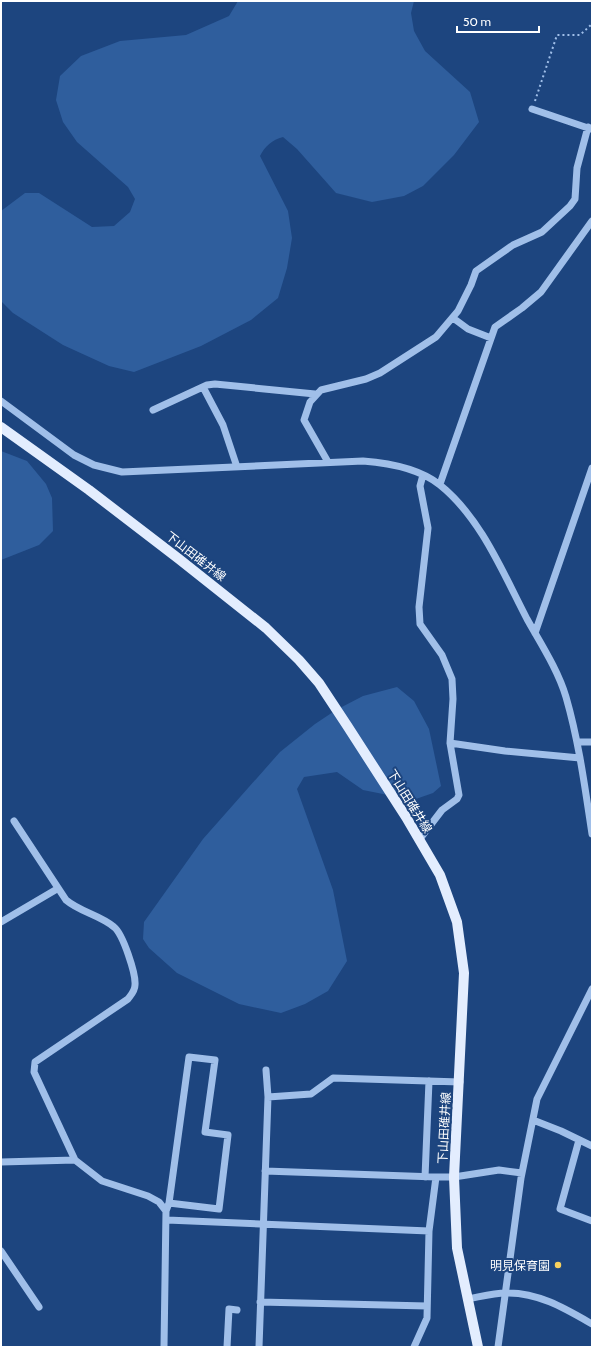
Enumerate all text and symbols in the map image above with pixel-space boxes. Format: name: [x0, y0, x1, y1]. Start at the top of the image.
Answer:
scale bar: [457, 8, 539, 34]
text: 50 m: [463, 14, 491, 29]
street label: 下山田碓井線: [163, 528, 229, 584]
street label: 下山田碓井線: [385, 766, 435, 836]
street label: 下山田碓井線: [435, 1092, 453, 1164]
place label: 明見保育園: [490, 1258, 550, 1273]
marker: 明見保育園: [553, 1260, 563, 1270]

